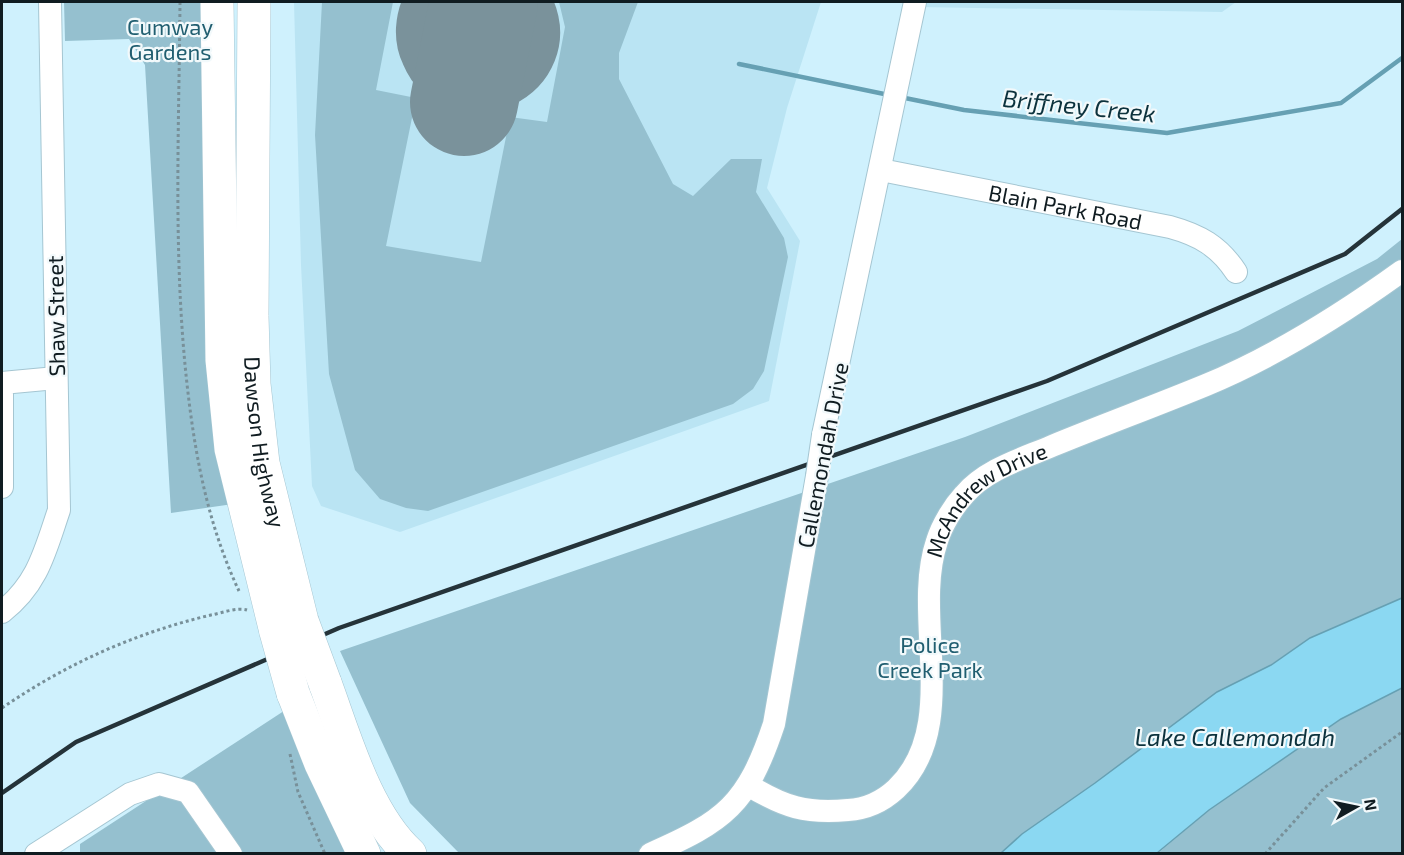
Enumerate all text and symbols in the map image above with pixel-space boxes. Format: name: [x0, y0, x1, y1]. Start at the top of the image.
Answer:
park label: Cumway Gardens: [127, 13, 213, 64]
water label: Briffney Creek: [1001, 83, 1157, 127]
street label: Blain Park Road: [986, 179, 1144, 234]
street label: Shaw Street: [41, 255, 69, 377]
street label: Dawson Highway: [240, 356, 292, 531]
street label: Callemondah Drive: [791, 360, 853, 550]
street label: McAndrew Drive: [920, 437, 1050, 560]
park label: Police Creek Park: [877, 631, 983, 682]
water label: Lake Callemondah: [1135, 722, 1335, 751]
north arrow: [1326, 777, 1386, 837]
text: N: [1361, 797, 1382, 812]

